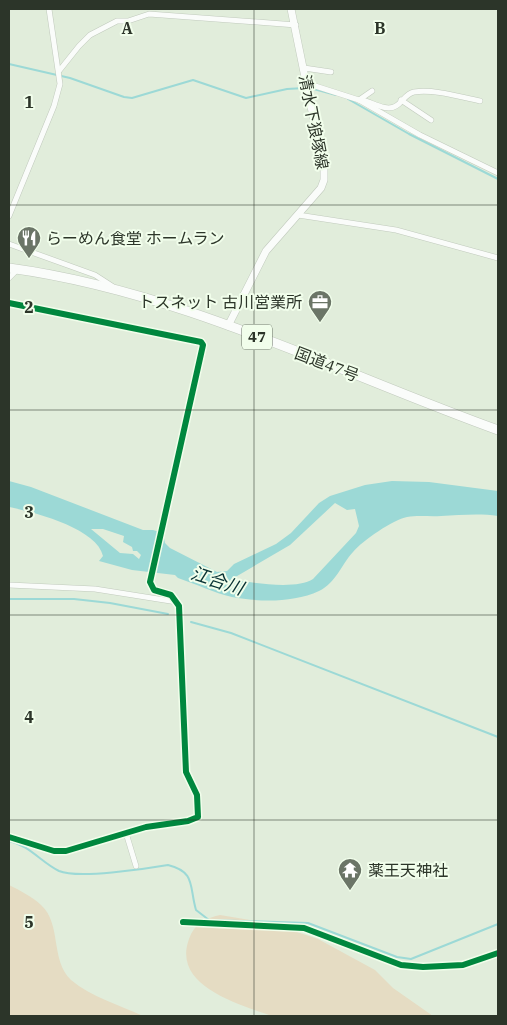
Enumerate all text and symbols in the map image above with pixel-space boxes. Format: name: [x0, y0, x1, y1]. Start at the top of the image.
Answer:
text: A: [121, 18, 133, 38]
text: B: [374, 18, 386, 38]
street label: 清水下狼塚線: [295, 73, 333, 171]
text: 1: [24, 92, 34, 112]
restaurant icon: らーめん食堂 ホームラン: [16, 225, 42, 259]
place label: らーめん食堂 ホームラン: [46, 228, 224, 248]
office icon: トスネット 古川営業所: [307, 289, 333, 323]
place label: トスネット 古川営業所: [138, 292, 302, 312]
text: 2: [24, 297, 34, 317]
road number: 47: [242, 324, 272, 350]
street label: 国道47号: [292, 343, 362, 385]
text: 3: [24, 502, 34, 522]
water label: 江合川: [188, 561, 248, 600]
text: 4: [24, 707, 34, 727]
temple icon: 薬王天神社: [337, 857, 363, 891]
place label: 薬王天神社: [368, 860, 448, 880]
text: 5: [24, 912, 34, 932]

